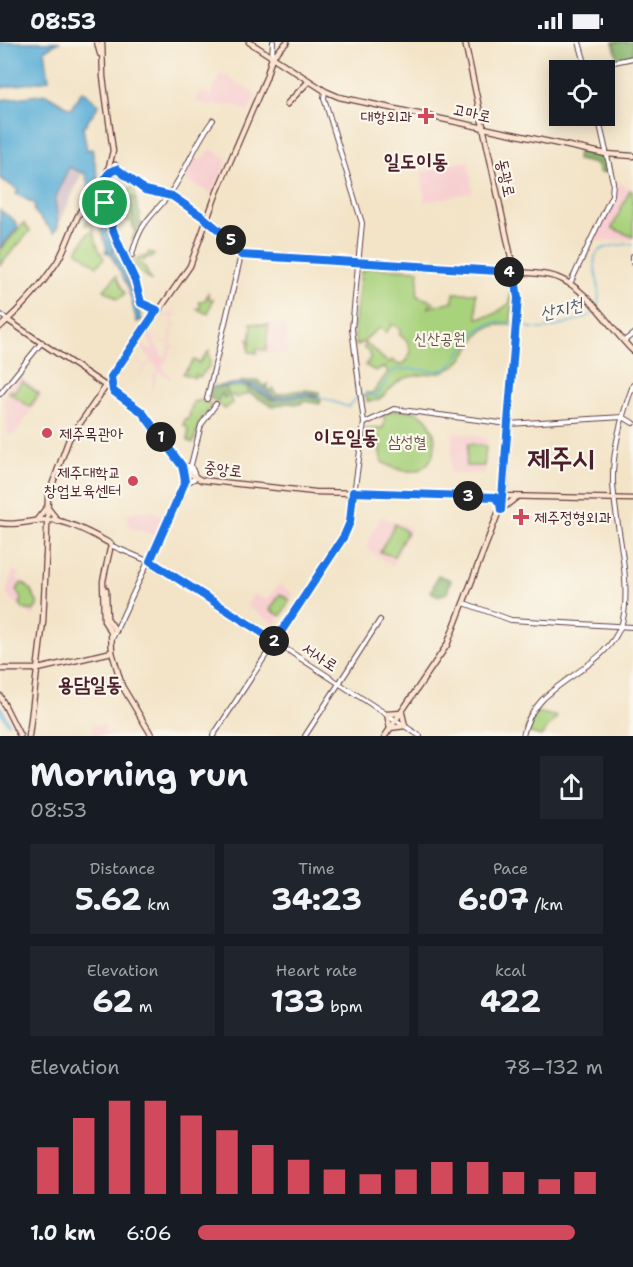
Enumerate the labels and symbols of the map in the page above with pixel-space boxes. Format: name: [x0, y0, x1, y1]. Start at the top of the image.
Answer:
street label: 고마로: [451, 99, 493, 127]
place label: 대항외과: [361, 106, 412, 127]
marker: 대항외과: [417, 107, 435, 125]
district label: 일도이동: [384, 148, 448, 174]
street label: 동광로: [492, 157, 520, 199]
pin: [79, 177, 130, 228]
pin: 5: [216, 225, 246, 255]
pin: 4: [494, 257, 524, 287]
water label: 산지천: [537, 292, 586, 326]
park label: 신산공원: [414, 328, 466, 349]
pin: 1: [146, 422, 176, 452]
place label: 제주목관아: [59, 423, 124, 444]
district label: 이도일동: [314, 424, 378, 450]
marker: 제주목관아: [40, 426, 54, 440]
park label: 삼성혈: [388, 431, 426, 452]
district label: 제주시: [527, 439, 595, 477]
street label: 중앙로: [203, 456, 243, 482]
place label: 제주대학교 창업보육센터: [44, 462, 121, 501]
marker: 제주대학교 창업보육센터: [126, 474, 140, 488]
pin: 3: [453, 481, 483, 511]
place label: 제주정형외과: [534, 507, 611, 528]
marker: 제주정형외과: [512, 508, 530, 526]
pin: 2: [259, 626, 289, 656]
street label: 서사로: [298, 638, 342, 676]
district label: 용담일동: [58, 671, 122, 697]

